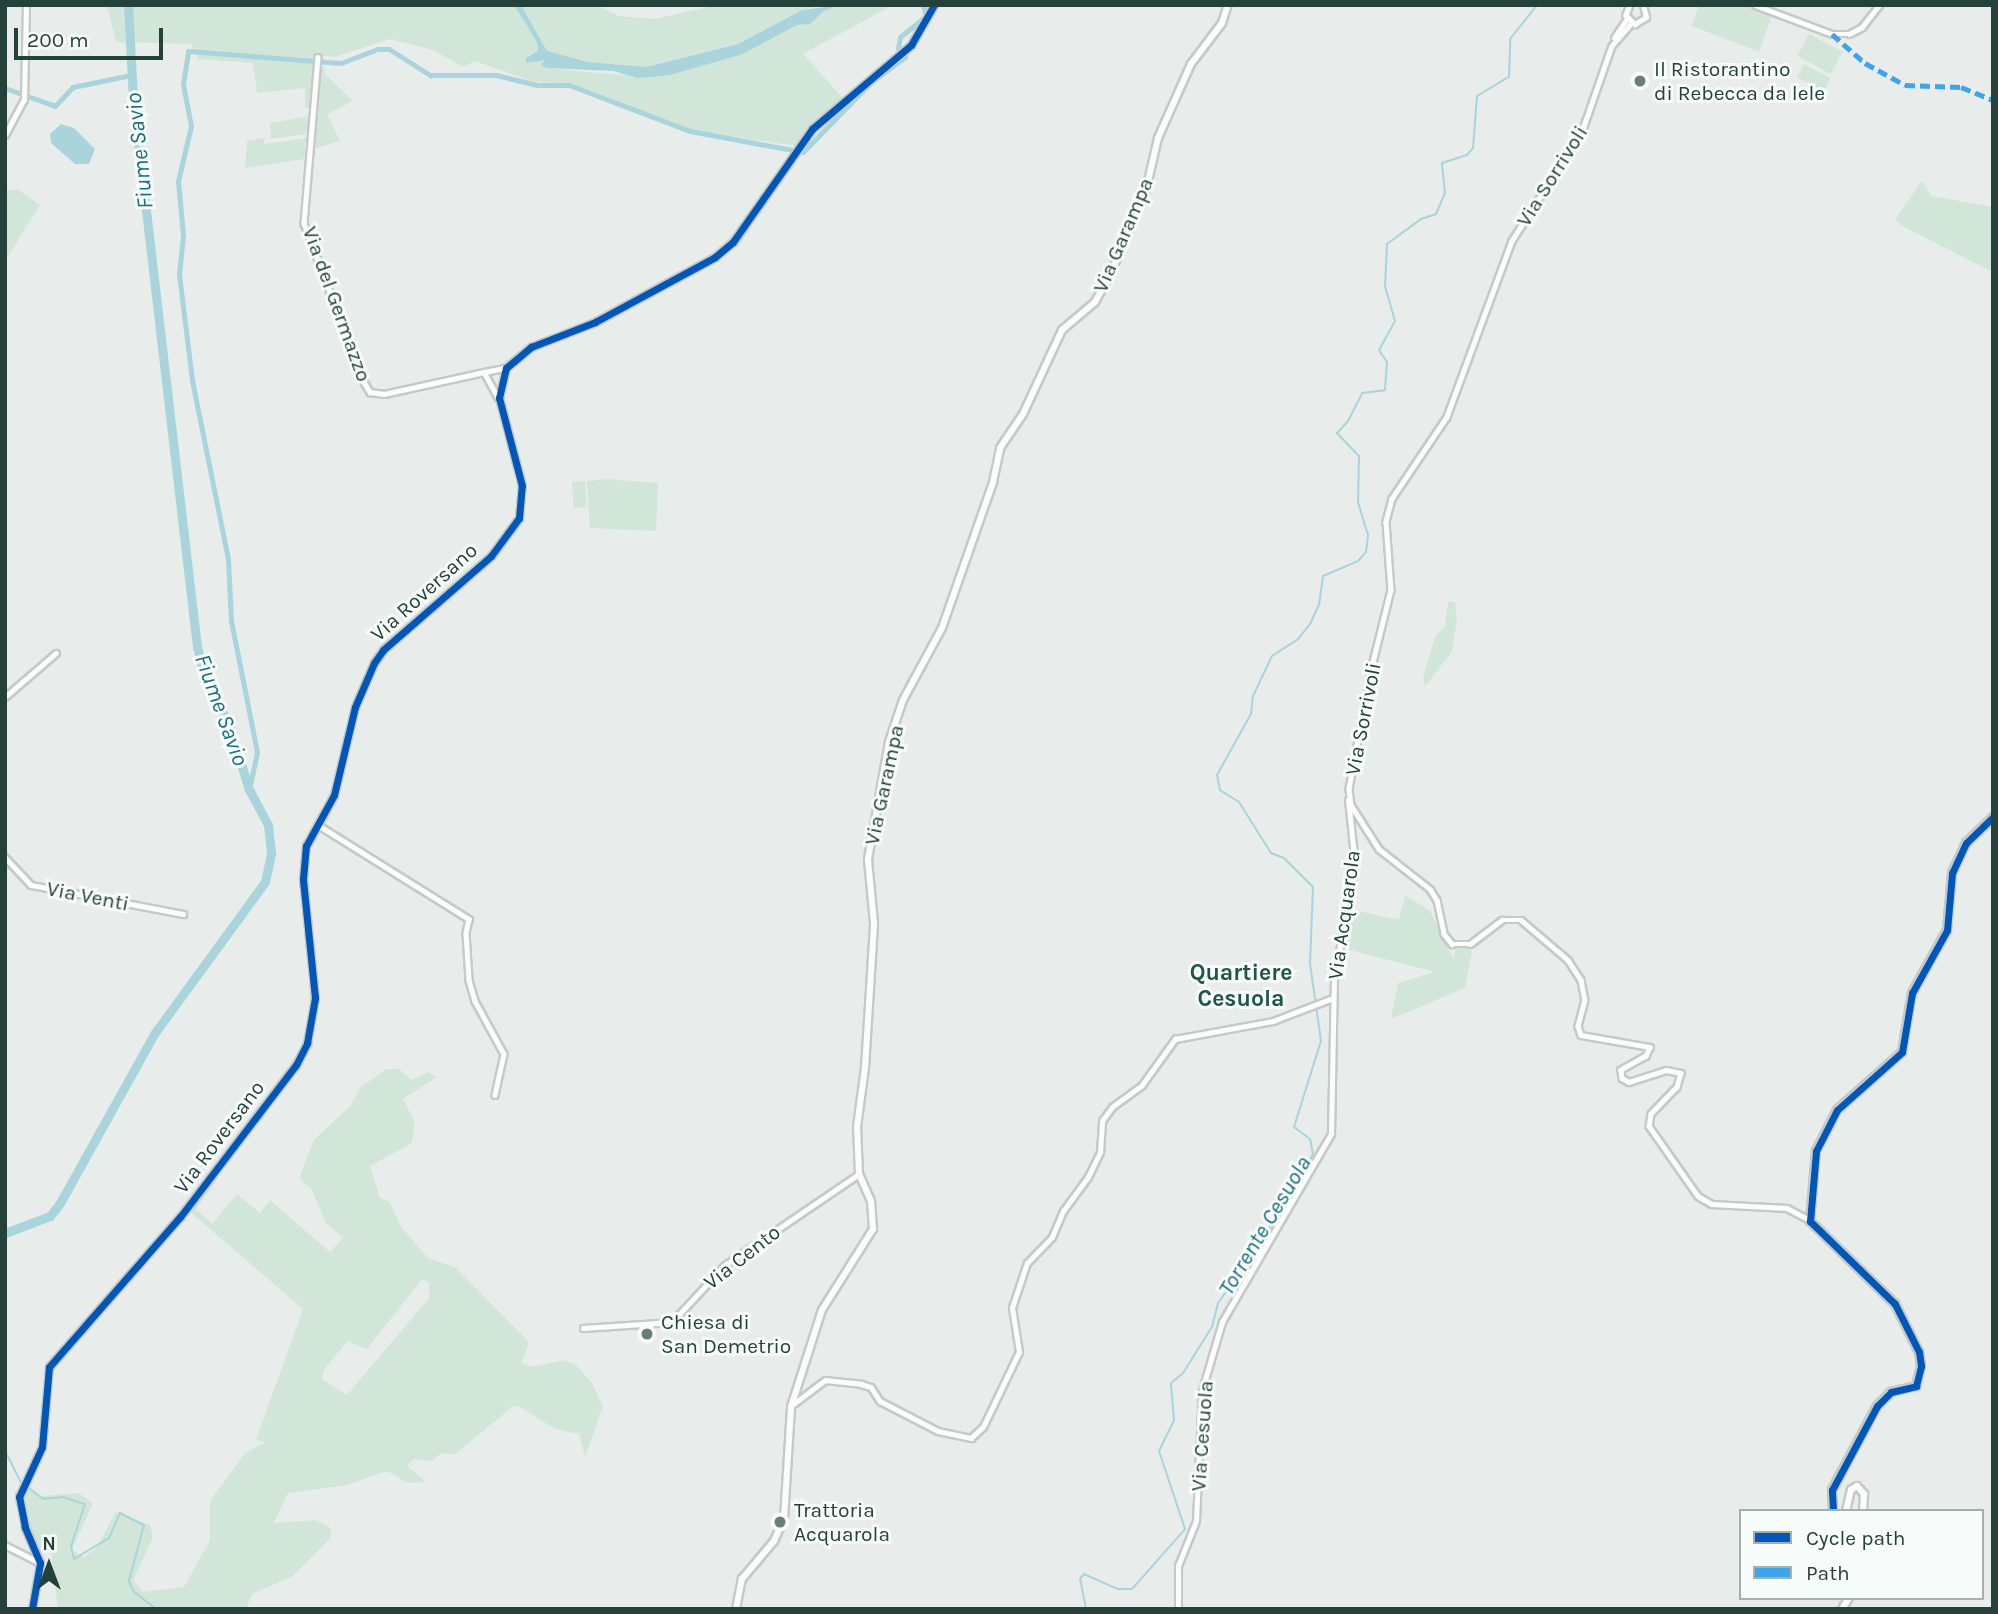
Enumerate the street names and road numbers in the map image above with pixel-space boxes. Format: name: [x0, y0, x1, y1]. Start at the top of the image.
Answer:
street label: Via Sorrivoli: [1511, 121, 1593, 231]
street label: Via Garampa: [1088, 174, 1158, 296]
street label: Via del Germazzo: [297, 223, 377, 385]
street label: Via Roversano: [366, 538, 482, 646]
street label: Via Sorrivoli: [1340, 660, 1386, 778]
street label: Via Garampa: [859, 723, 909, 847]
street label: Via Acquarola: [1322, 849, 1366, 981]
street label: Via Venti: [45, 876, 131, 916]
street label: Via Roversano: [168, 1076, 270, 1198]
street label: Via Cento: [699, 1219, 785, 1295]
street label: Via Cesuola: [1186, 1380, 1218, 1492]

